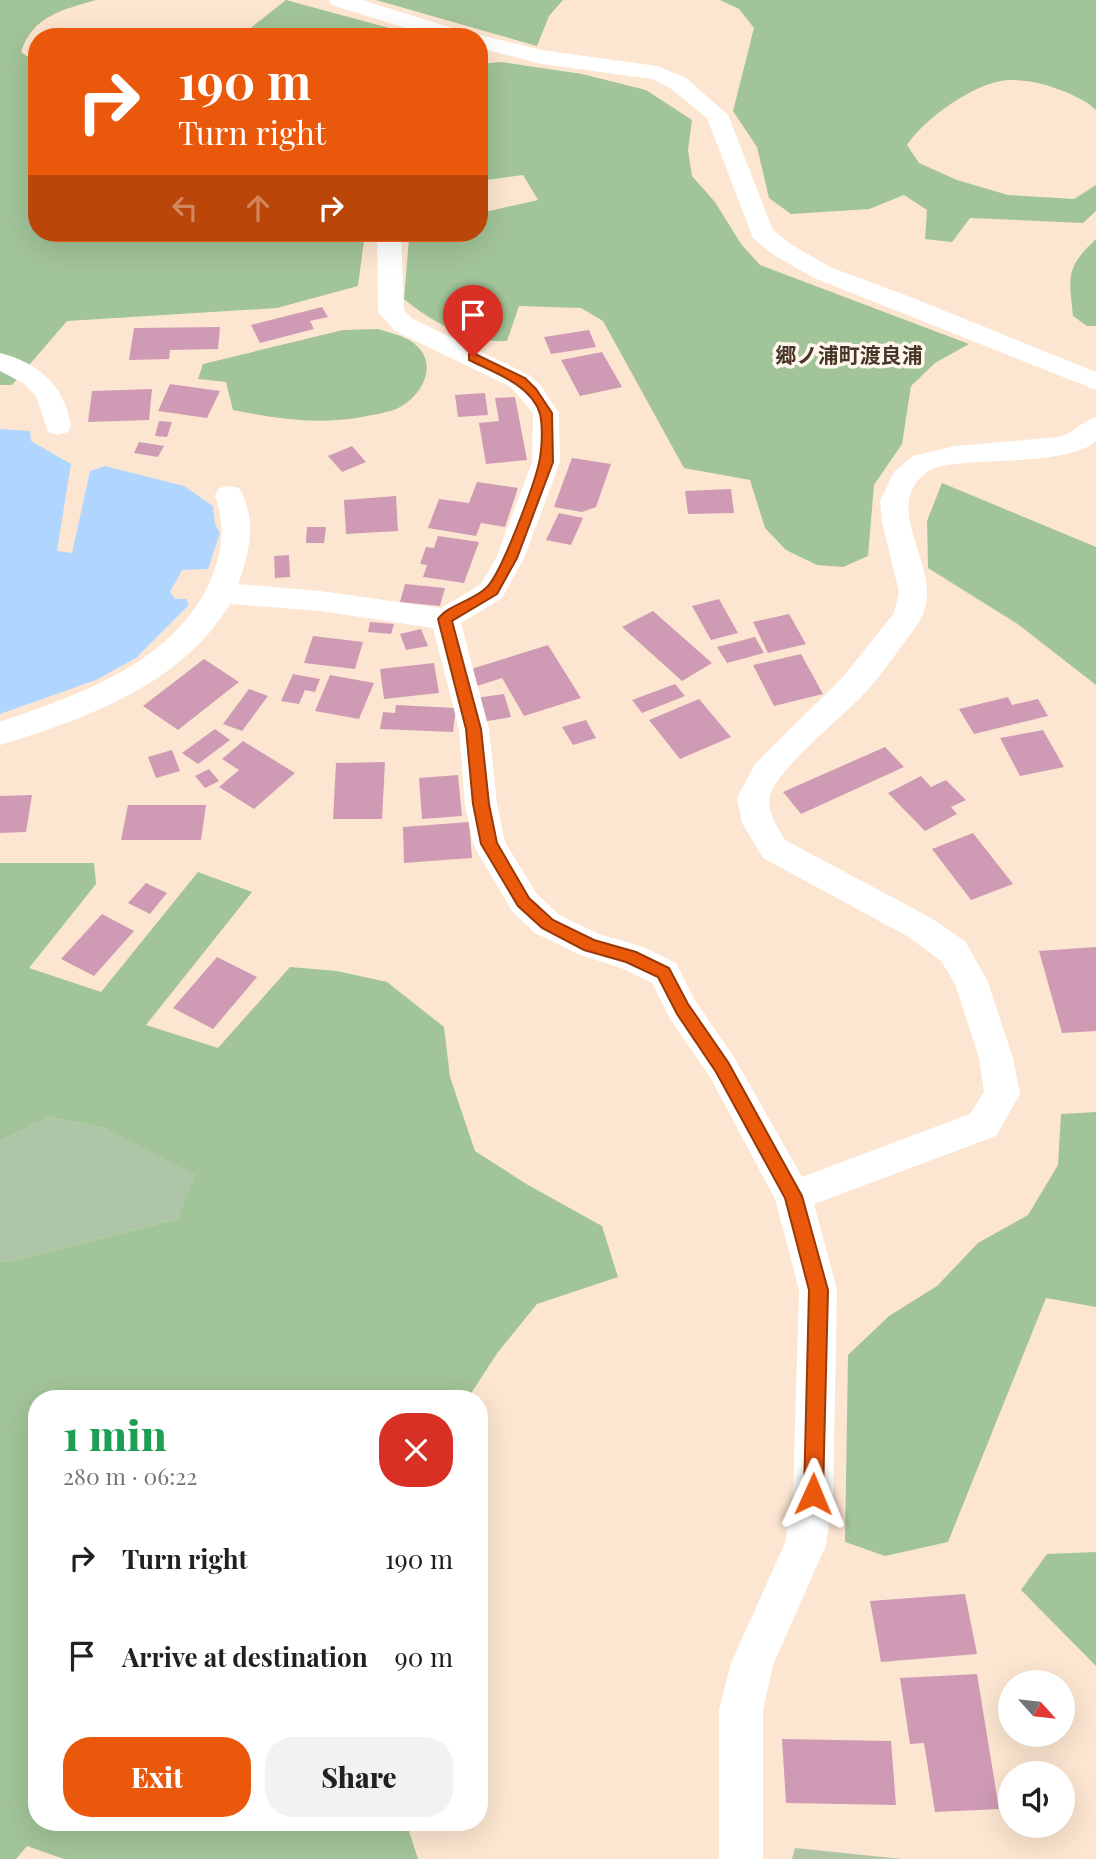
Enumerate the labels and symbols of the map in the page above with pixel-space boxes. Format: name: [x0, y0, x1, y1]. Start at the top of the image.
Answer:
pin: [443, 285, 503, 357]
district label: 郷ノ浦町渡良浦: [776, 340, 923, 368]
position arrow: [776, 1457, 850, 1531]
north arrow: [998, 1670, 1074, 1746]

